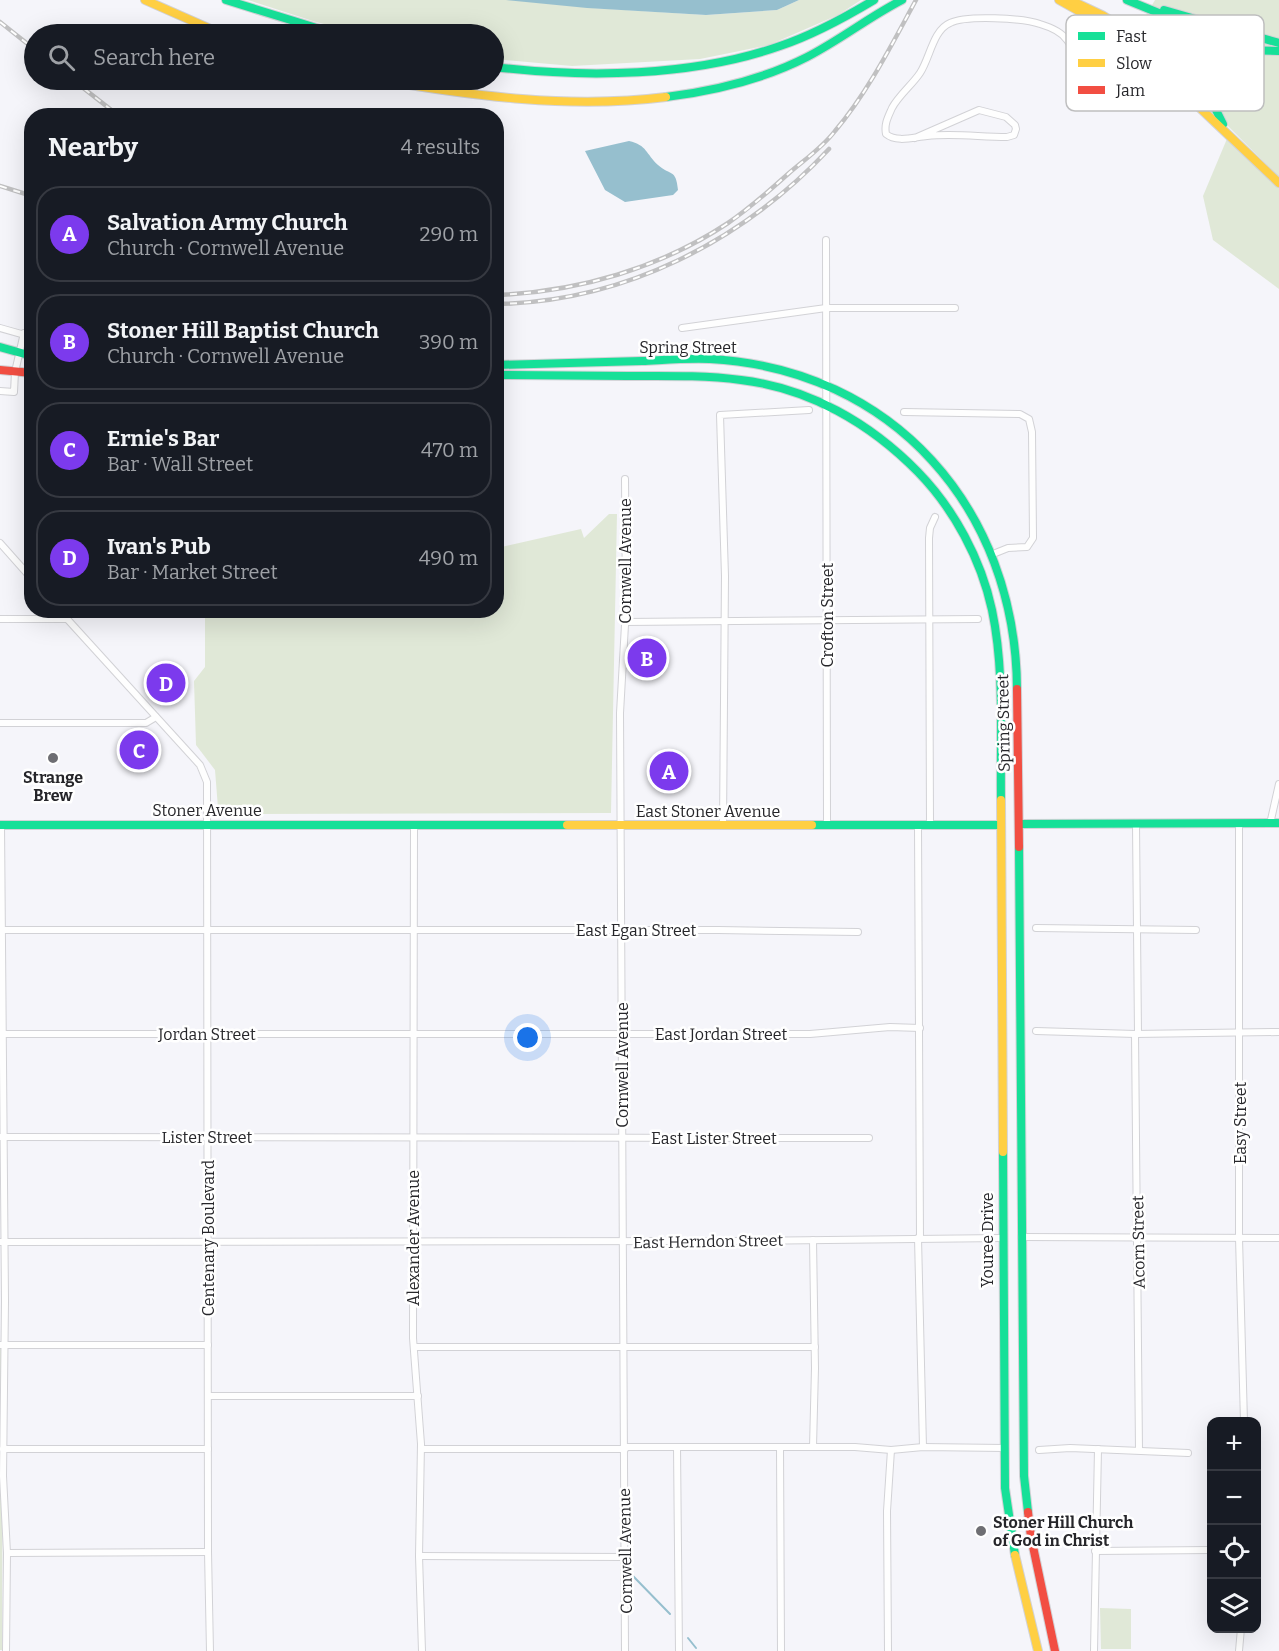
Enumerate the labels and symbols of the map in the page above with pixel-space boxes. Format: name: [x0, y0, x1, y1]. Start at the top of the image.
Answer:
legend: [1066, 15, 1264, 111]
text: Fast: [1116, 27, 1147, 46]
text: Slow: [1116, 54, 1152, 73]
text: Jam: [1115, 81, 1145, 100]
street label: Spring Street: [639, 338, 737, 357]
street label: Cornwell Avenue: [616, 498, 635, 624]
street label: Crofton Street: [818, 562, 837, 667]
pin: B: [628, 636, 666, 680]
pin: D: [146, 660, 186, 706]
street label: Spring Street: [993, 674, 1014, 772]
pin: C: [120, 728, 158, 772]
pin: A: [650, 748, 688, 794]
marker: Strange Brew: [46, 751, 60, 765]
place label: Strange Brew: [23, 768, 83, 805]
street label: Stoner Avenue: [152, 801, 262, 820]
street label: East Stoner Avenue: [636, 802, 780, 821]
street label: East Egan Street: [576, 921, 697, 940]
street label: Cornwell Avenue: [613, 1002, 632, 1128]
your location: [513, 1023, 542, 1052]
street label: Jordan Street: [157, 1025, 256, 1044]
street label: East Jordan Street: [655, 1025, 787, 1044]
street label: Easy Street: [1231, 1082, 1250, 1164]
street label: Lister Street: [162, 1128, 253, 1147]
street label: East Lister Street: [651, 1129, 777, 1148]
street label: Centenary Boulevard: [199, 1159, 218, 1316]
street label: Alexander Avenue: [404, 1170, 423, 1306]
street label: Youree Drive: [978, 1192, 997, 1288]
street label: Acorn Street: [1128, 1195, 1149, 1289]
street label: East Herndon Street: [633, 1231, 784, 1252]
street label: Cornwell Avenue: [615, 1488, 636, 1614]
place label: Stoner Hill Church of God in Christ: [993, 1513, 1133, 1550]
marker: Stoner Hill Church of God in Christ: [974, 1524, 988, 1538]

